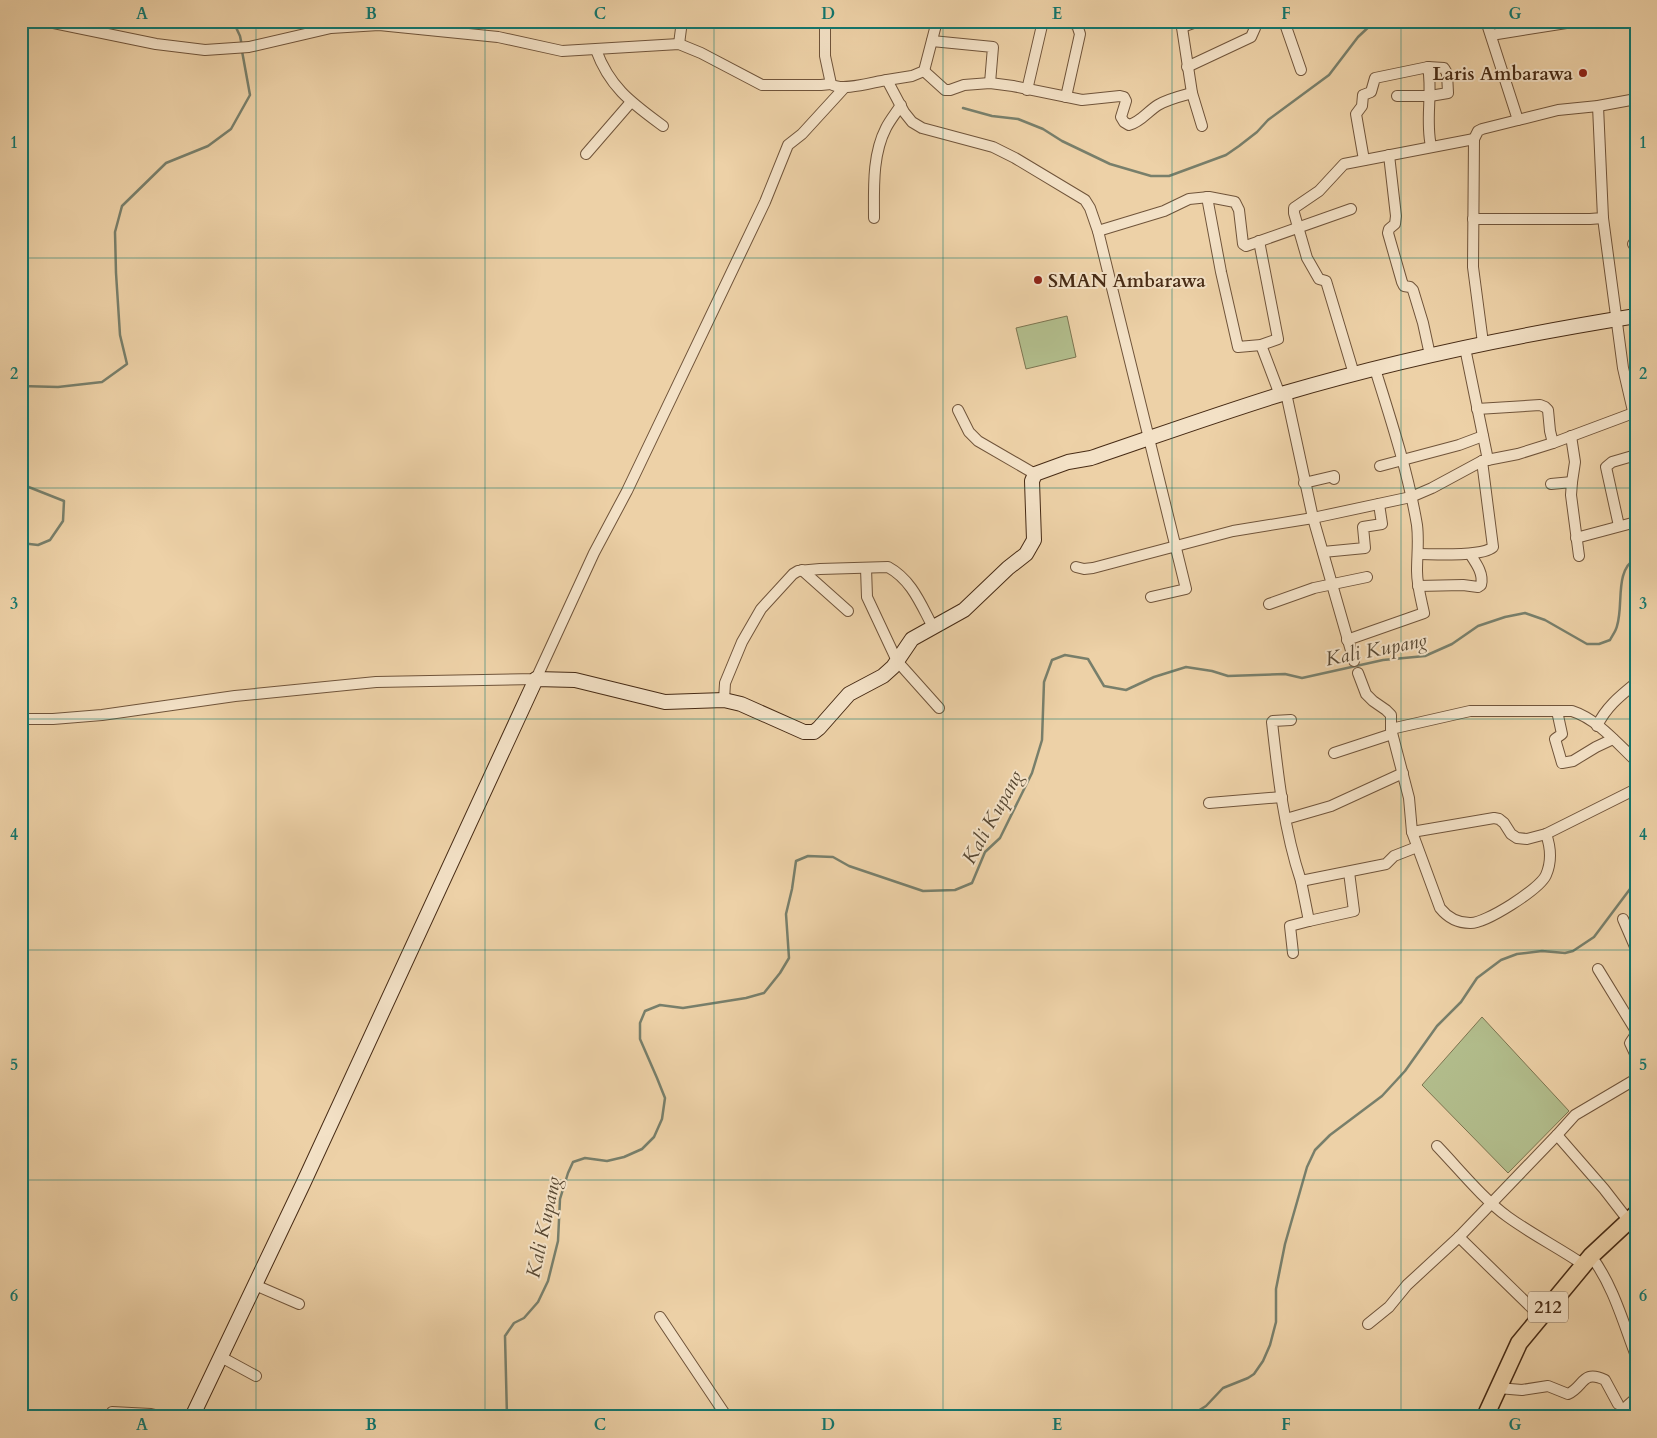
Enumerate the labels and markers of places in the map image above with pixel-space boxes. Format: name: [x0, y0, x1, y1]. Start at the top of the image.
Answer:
place label: Laris Ambarawa: [1432, 61, 1574, 87]
marker: Laris Ambarawa: [1577, 67, 1589, 79]
place label: SMAN Ambarawa: [1048, 268, 1206, 294]
marker: SMAN Ambarawa: [1032, 274, 1044, 286]

